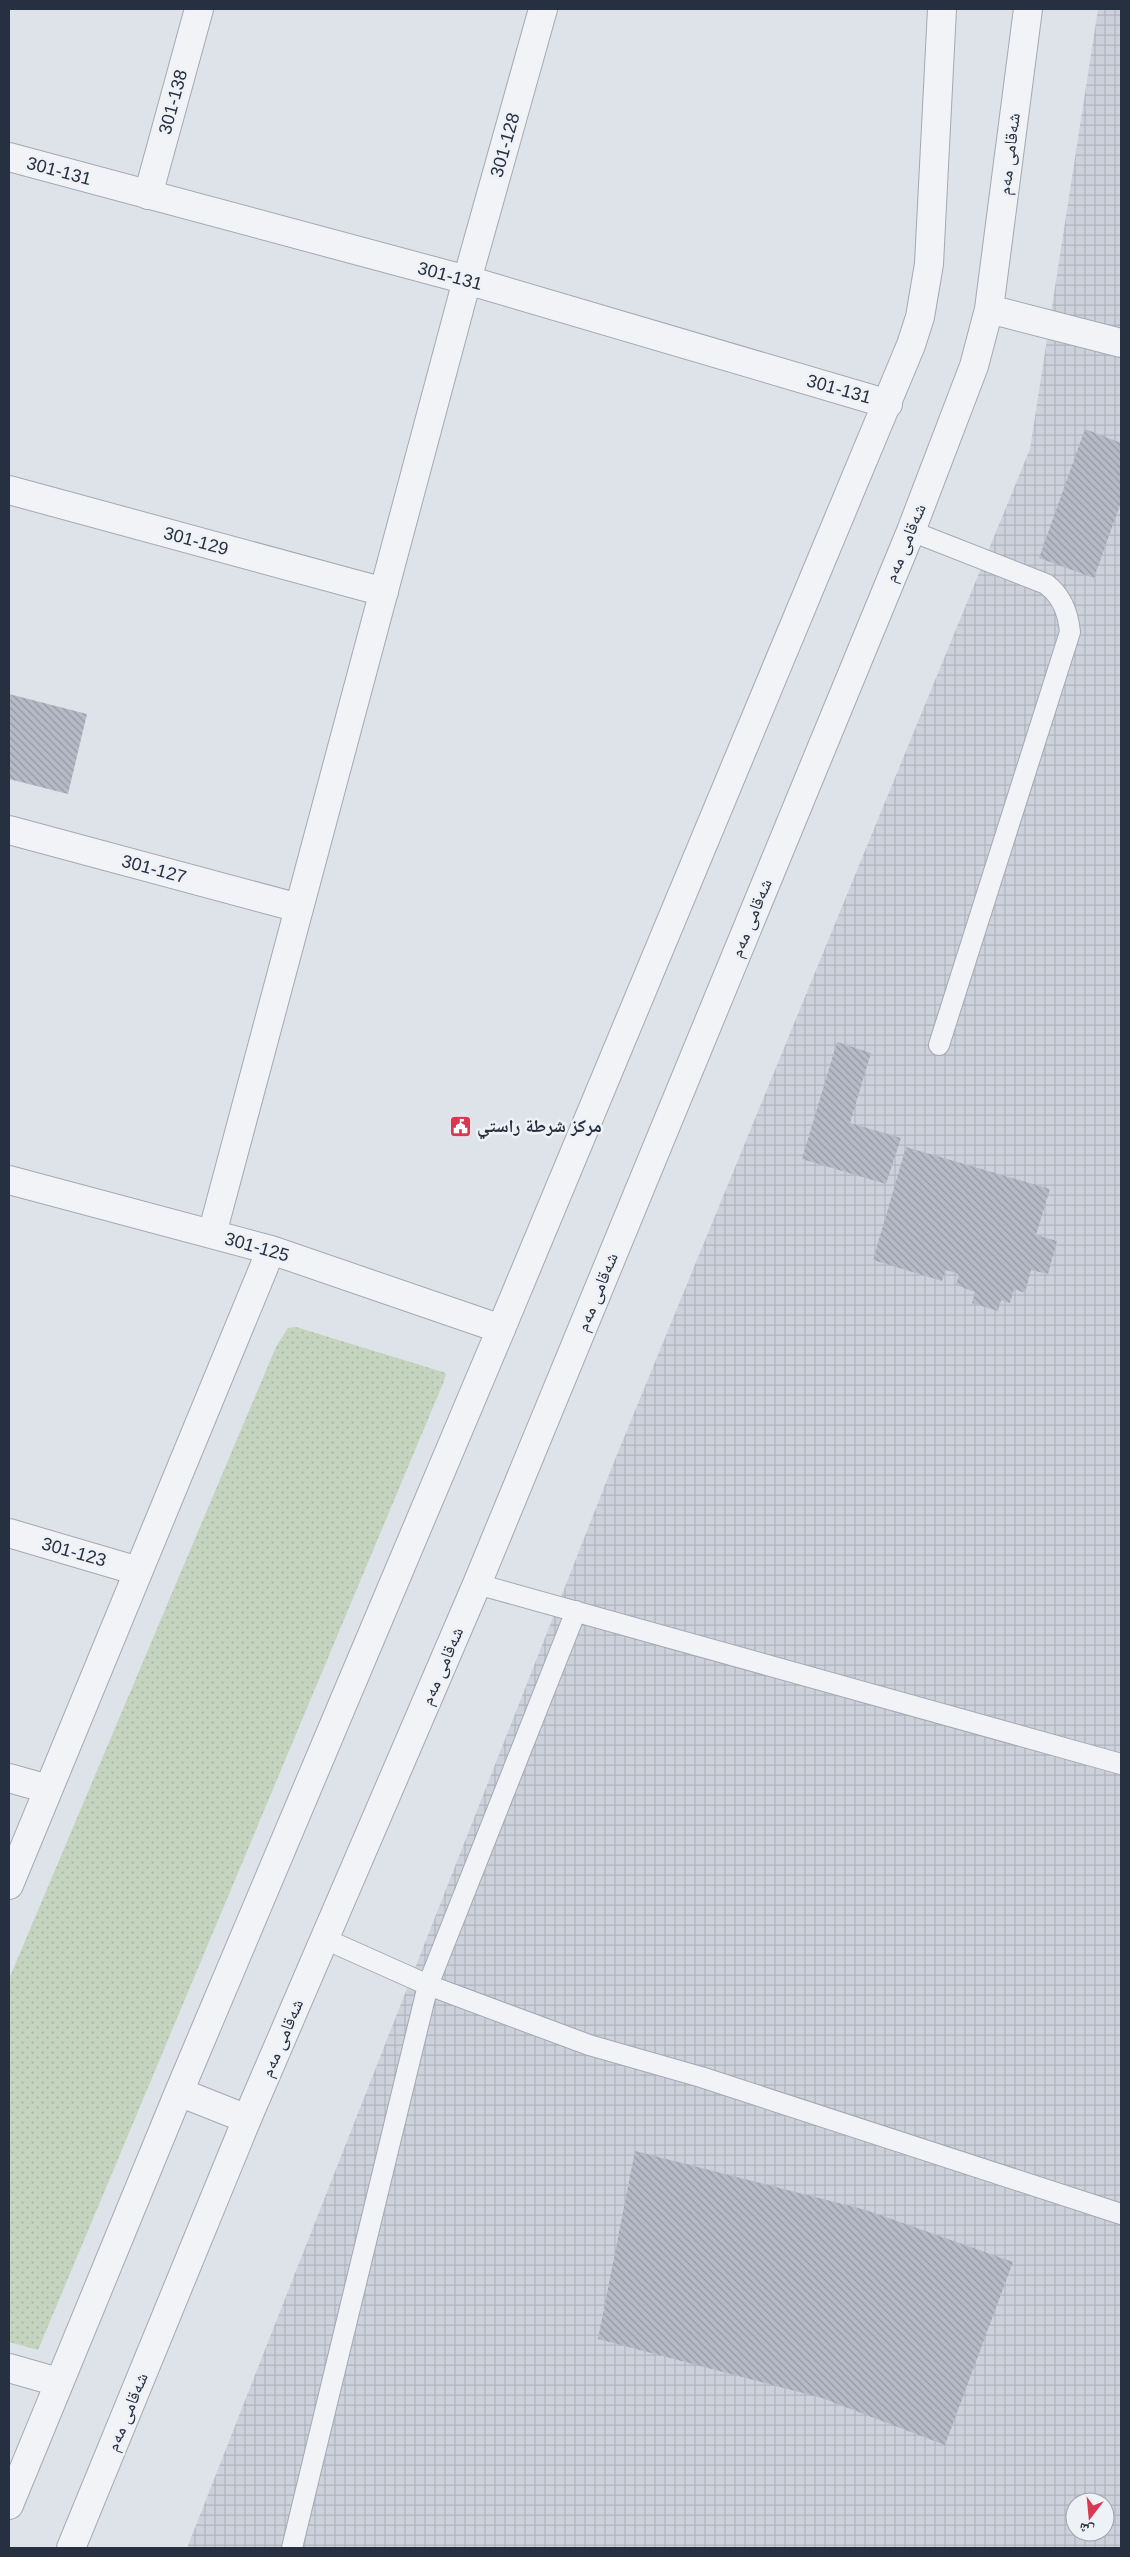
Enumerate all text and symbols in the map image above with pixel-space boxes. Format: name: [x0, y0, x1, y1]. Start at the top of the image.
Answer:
street label: 301-138: [155, 68, 191, 136]
street label: 301-128: [486, 110, 524, 180]
street label: شەقامی مەم: [994, 112, 1026, 197]
street label: 301-131: [25, 153, 93, 189]
street label: 301-131: [416, 258, 484, 294]
street label: 301-131: [804, 370, 874, 408]
street label: شەقامی مەم: [880, 501, 932, 586]
street label: 301-129: [162, 523, 230, 559]
street label: 301-127: [120, 851, 188, 887]
street label: شەقامی مەم: [726, 876, 778, 961]
public building icon: مركز شرطة راستي: [449, 1114, 473, 1138]
place label: مركز شرطة راستي: [477, 1116, 602, 1140]
street label: 301-125: [222, 1228, 292, 1266]
street label: شەقامی مەم: [572, 1250, 624, 1335]
street label: 301-123: [39, 1533, 109, 1571]
street label: شەقامی مەم: [417, 1624, 469, 1709]
street label: شەقامی مەم: [257, 1996, 309, 2081]
street label: شەقامی مەم: [102, 2370, 154, 2455]
north arrow: [1065, 2492, 1115, 2542]
text: ش: [1077, 2519, 1096, 2539]

